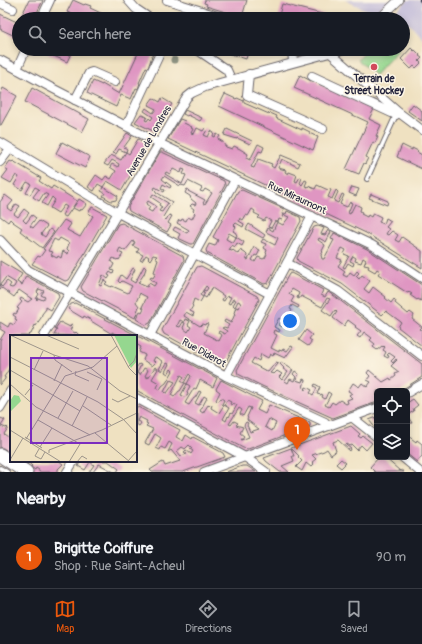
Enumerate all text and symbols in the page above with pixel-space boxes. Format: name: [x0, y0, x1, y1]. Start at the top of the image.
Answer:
search box: [12, 12, 410, 56]
icon: search: [26, 23, 48, 45]
text: Search here: [58, 25, 131, 44]
marker: Terrain de Street Hockey: [369, 62, 379, 72]
place label: Terrain de Street Hockey: [344, 73, 404, 97]
street label: Avenue de Londres: [124, 103, 174, 178]
street label: Rue Miraumont: [266, 179, 329, 217]
your location: [280, 311, 300, 331]
inset map: [10, 335, 137, 462]
street label: Rue Diderot: [180, 336, 229, 371]
map controls: [374, 388, 410, 460]
button: locate: [374, 388, 410, 424]
pin: 1: [284, 417, 310, 450]
button: layers: [374, 424, 410, 460]
text: Nearby: [16, 488, 65, 509]
text: Brigitte Coiffure: [54, 539, 153, 558]
text: 1: [26, 549, 32, 565]
text: 90 m: [376, 549, 406, 565]
text: Shop · Rue Saint-Acheul: [54, 558, 185, 574]
tab: Map: [54, 598, 76, 635]
tab: Directions: [185, 598, 232, 635]
tab: Saved: [340, 598, 368, 635]

